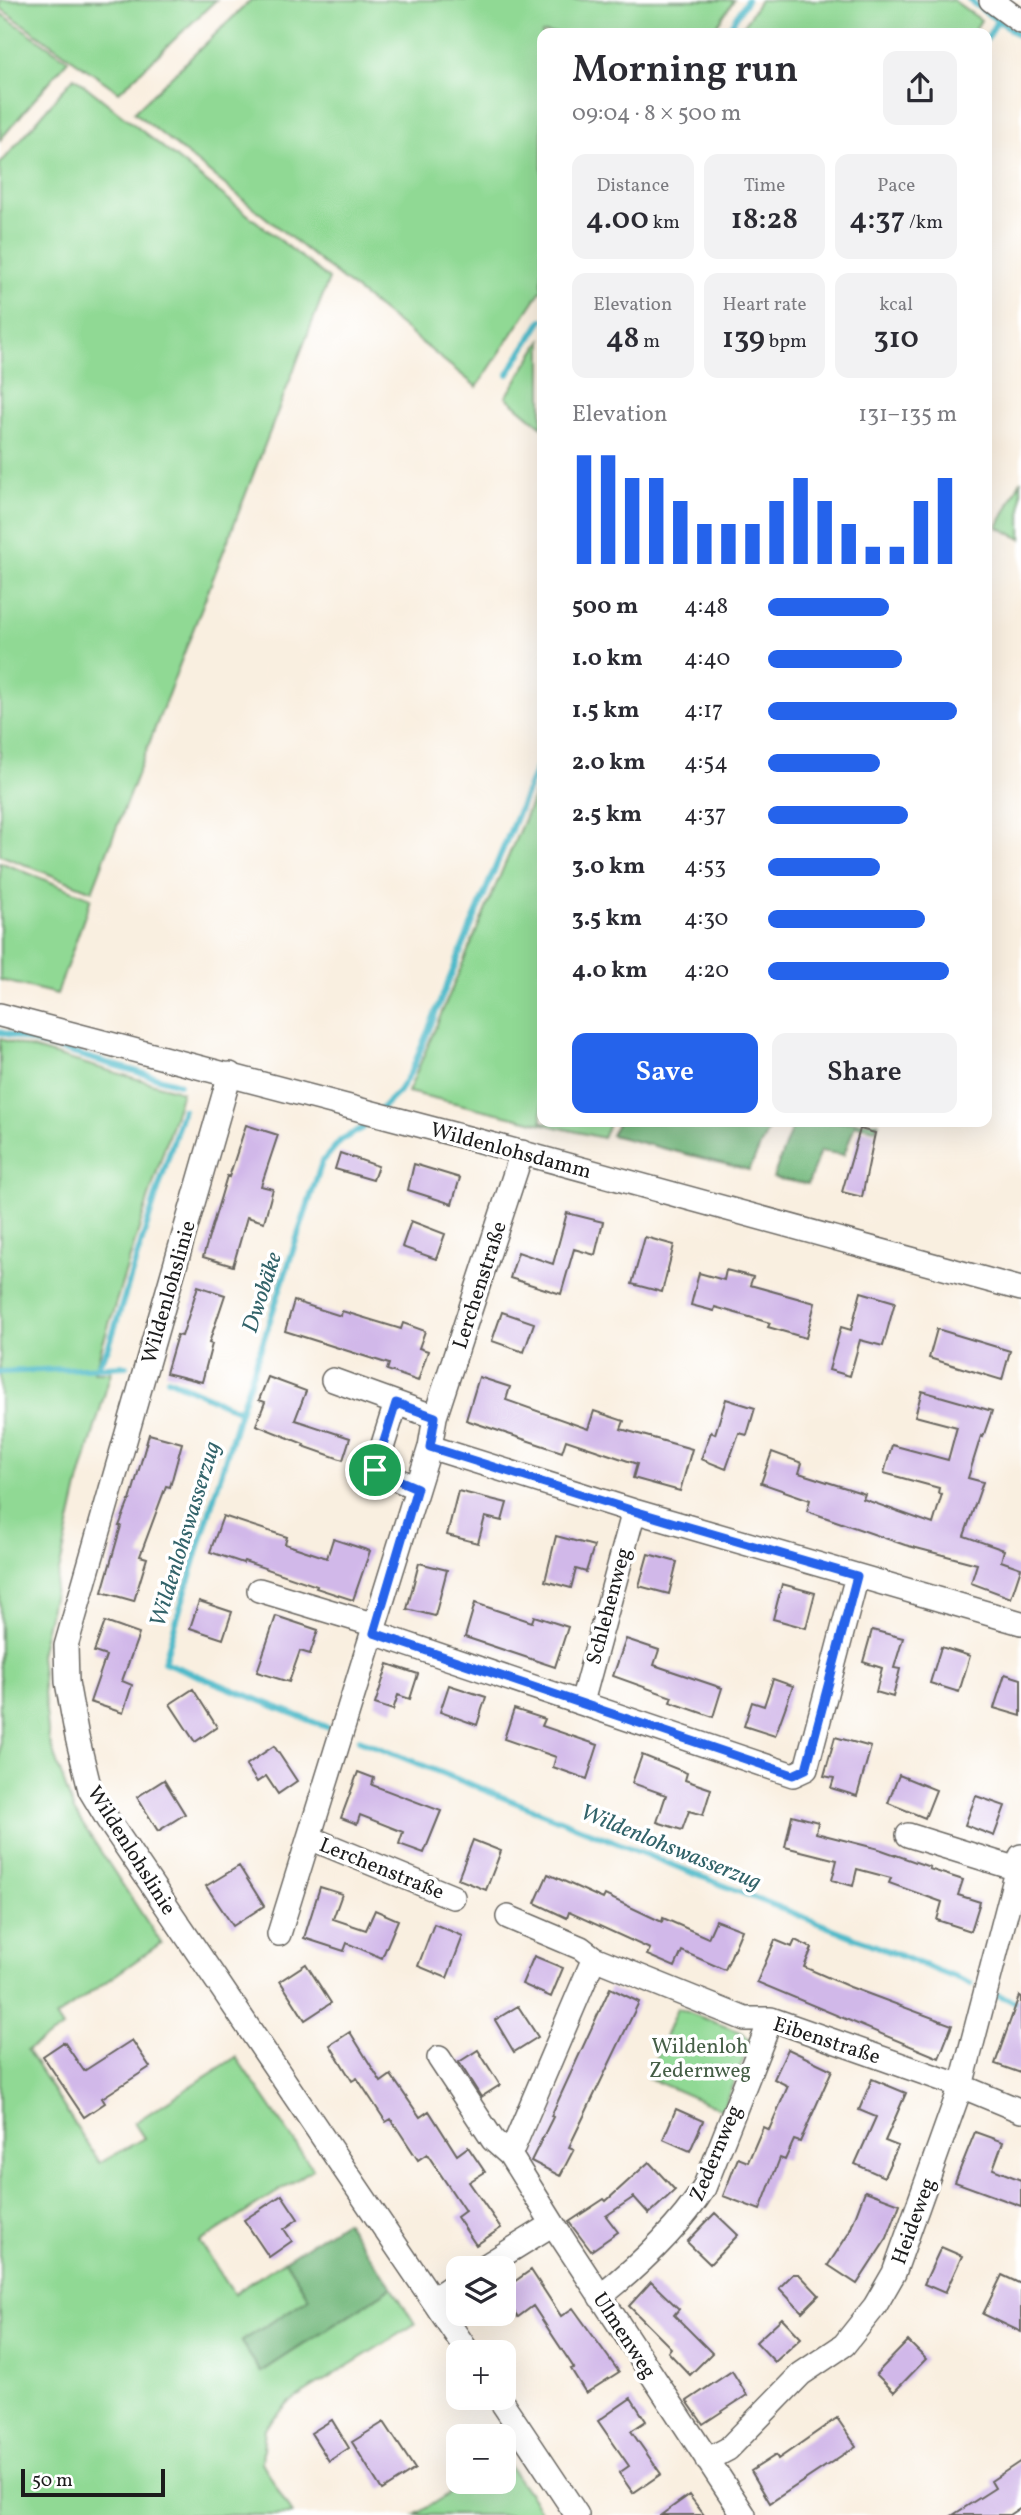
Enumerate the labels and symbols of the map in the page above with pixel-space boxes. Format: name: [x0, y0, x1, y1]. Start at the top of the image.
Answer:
street label: Wildenlohsdamm: [427, 1116, 594, 1187]
street label: Wildenlohslinie: [135, 1217, 204, 1367]
street label: Lerchenstraße: [446, 1218, 515, 1353]
water label: Dwobäke: [235, 1248, 291, 1337]
water label: Wildenlohswasserzug: [142, 1438, 229, 1631]
pin: [345, 1440, 405, 1500]
street label: Schlehenweg: [580, 1545, 639, 1668]
street label: Wildenlohslinie: [79, 1781, 182, 1921]
water label: Wildenlohswasserzug: [575, 1797, 765, 1899]
street label: Lerchenstraße: [315, 1831, 448, 1908]
street label: Eibenstraße: [769, 2010, 884, 2072]
park label: Wildenloh Zedernweg: [649, 2033, 751, 2086]
street label: Zedernweg: [683, 2101, 750, 2206]
street label: Heideweg: [885, 2174, 943, 2269]
street label: Ulmenweg: [585, 2287, 662, 2385]
scale bar: [21, 2466, 164, 2498]

